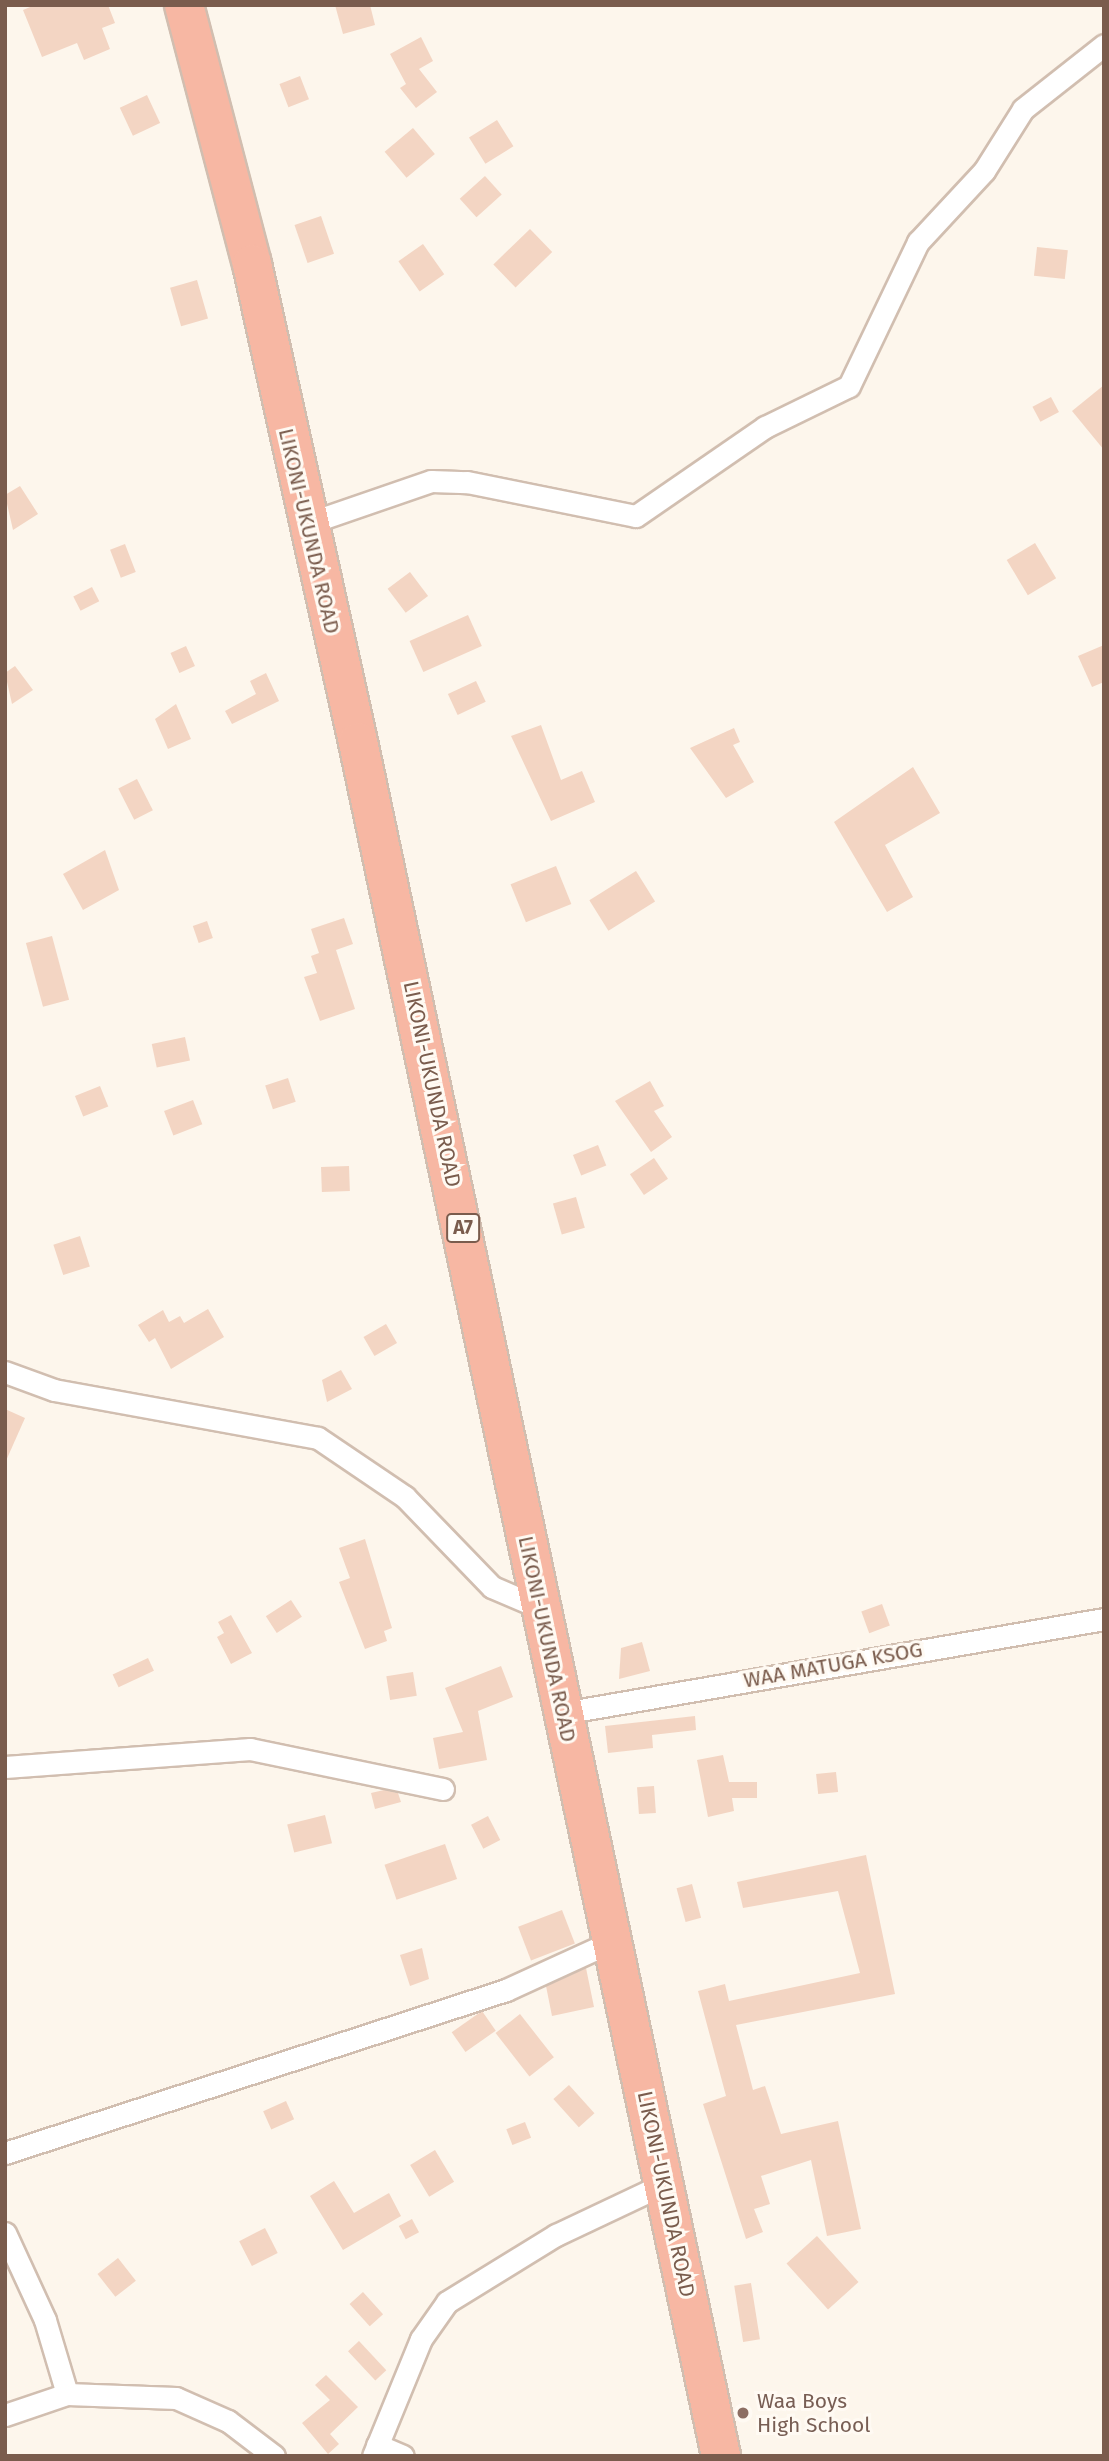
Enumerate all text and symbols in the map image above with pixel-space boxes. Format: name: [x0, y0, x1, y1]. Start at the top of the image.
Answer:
street label: LIKONI-UKUNDA ROAD: [273, 426, 345, 636]
street label: LIKONI-UKUNDA ROAD: [398, 979, 466, 1189]
road number: A7: [446, 1212, 480, 1244]
street label: LIKONI-UKUNDA ROAD: [513, 1534, 581, 1744]
street label: WAA MATUGA KSOG: [742, 1637, 924, 1693]
street label: LIKONI-UKUNDA ROAD: [632, 2089, 700, 2299]
place label: Waa Boys High School: [757, 2388, 870, 2438]
marker: Waa Boys High School: [735, 2405, 751, 2421]

